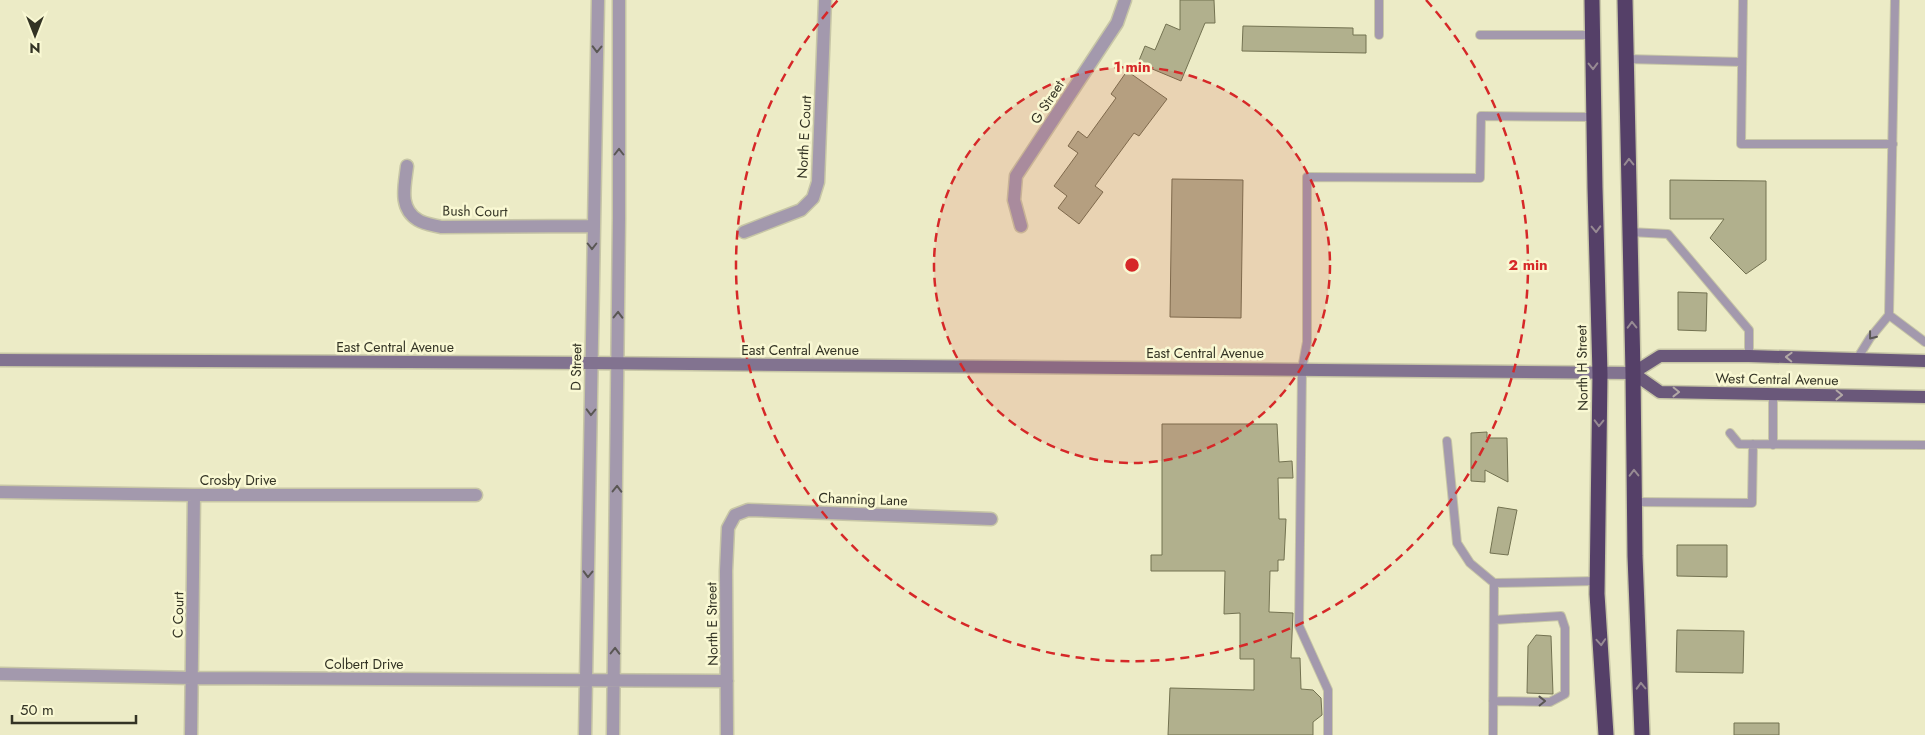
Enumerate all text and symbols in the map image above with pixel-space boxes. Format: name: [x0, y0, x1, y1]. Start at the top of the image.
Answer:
north arrow: [10, 10, 60, 60]
text: N: [29, 38, 41, 58]
one-way arrow: [591, 45, 602, 53]
text: 1 min: [1113, 56, 1151, 78]
one-way arrow: [1588, 62, 1598, 70]
street label: G Street: [1025, 76, 1069, 128]
street label: North E Court: [792, 94, 816, 179]
one-way arrow: [614, 148, 624, 156]
one-way arrow: [1623, 158, 1634, 166]
street label: Bush Court: [442, 200, 508, 222]
one-way arrow: [1590, 225, 1601, 233]
one-way arrow: [587, 242, 598, 250]
text: 2 min: [1508, 254, 1548, 276]
centre of rings: [1123, 256, 1141, 274]
one-way arrow: [613, 311, 624, 319]
one-way arrow: [1627, 320, 1637, 328]
street label: North H Street: [1571, 324, 1593, 411]
one-way arrow: [1870, 330, 1878, 339]
street label: East Central Avenue: [336, 337, 454, 357]
street label: East Central Avenue: [741, 340, 859, 360]
street label: D Street: [566, 343, 586, 391]
street label: East Central Avenue: [1146, 343, 1264, 363]
one-way arrow: [1785, 352, 1792, 362]
street label: West Central Avenue: [1715, 368, 1839, 390]
one-way arrow: [1673, 387, 1681, 397]
one-way arrow: [1836, 390, 1843, 400]
one-way arrow: [586, 408, 596, 416]
one-way arrow: [1594, 420, 1604, 427]
one-way arrow: [1629, 468, 1639, 476]
street label: Crosby Drive: [200, 470, 276, 490]
one-way arrow: [612, 485, 622, 492]
street label: Channing Lane: [818, 487, 908, 511]
one-way arrow: [583, 570, 593, 578]
street label: North E Street: [701, 581, 723, 666]
street label: C Court: [168, 591, 188, 638]
one-way arrow: [1595, 639, 1606, 647]
one-way arrow: [610, 647, 620, 655]
street label: Colbert Drive: [324, 654, 404, 674]
one-way arrow: [1636, 682, 1646, 690]
scale bar: [12, 692, 136, 724]
one-way arrow: [1538, 696, 1546, 707]
text: 50 m: [20, 699, 54, 721]

